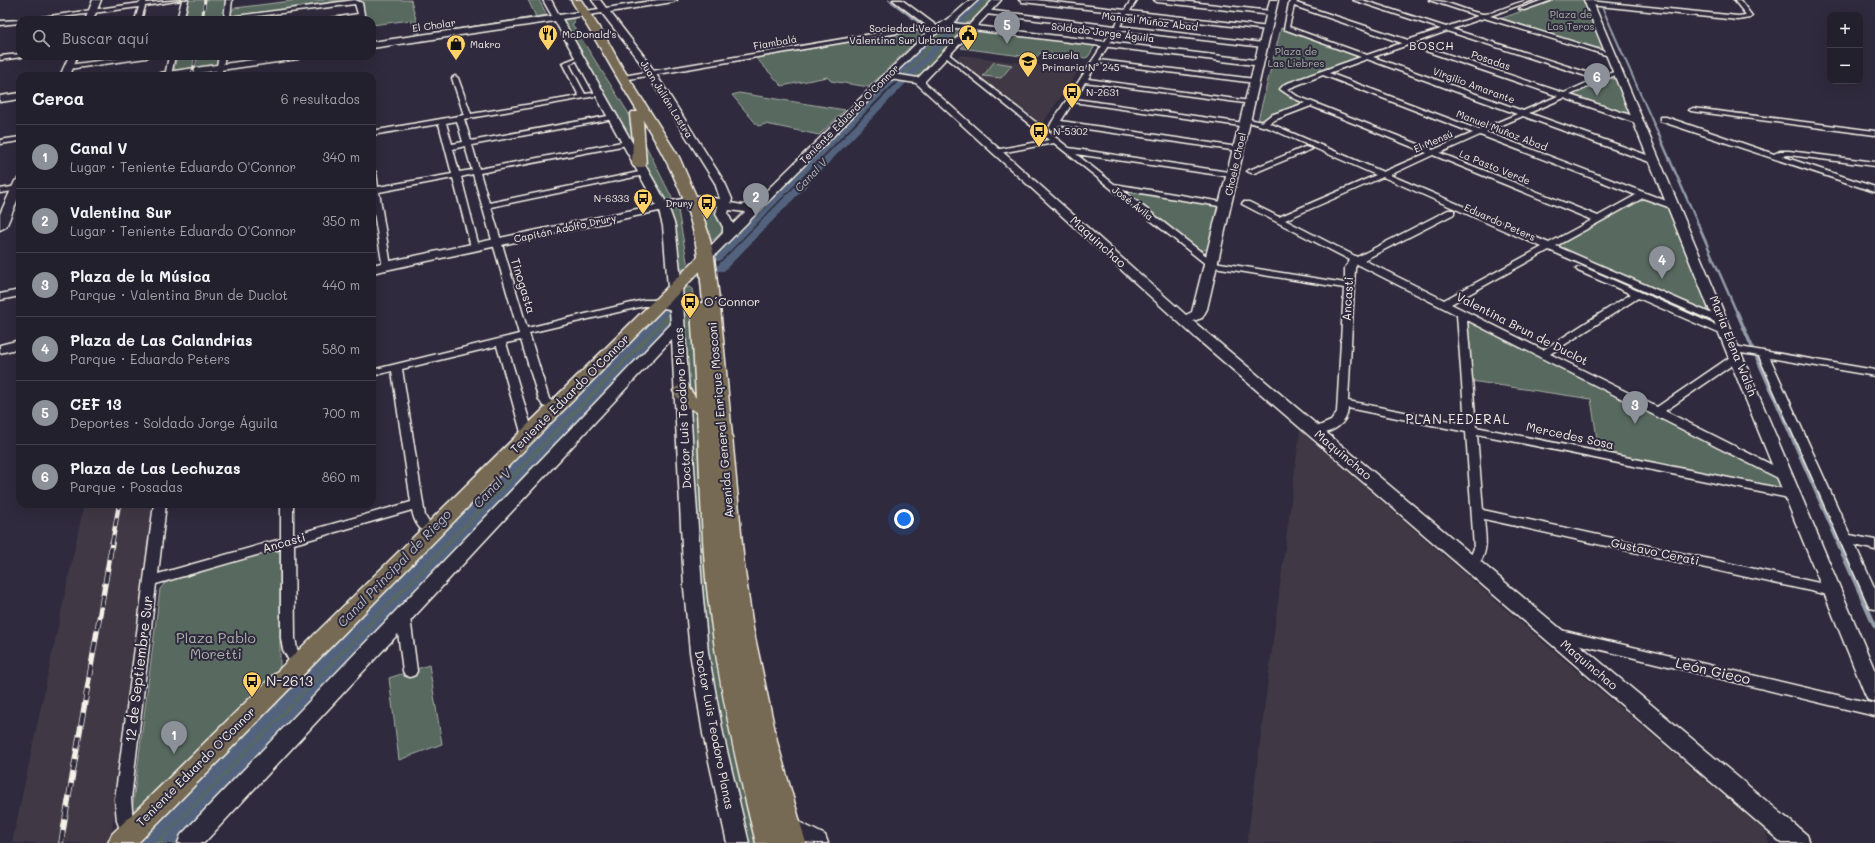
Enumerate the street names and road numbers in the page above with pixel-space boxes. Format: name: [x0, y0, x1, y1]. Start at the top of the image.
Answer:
street label: Manuel Muñoz Abad: [1101, 8, 1199, 34]
street label: El Cholar: [411, 15, 457, 35]
street label: Soldado Jorge Águila: [1051, 19, 1155, 45]
street label: Fiambalá: [752, 31, 798, 53]
street label: Posadas: [1470, 47, 1513, 73]
street label: Juan Julián Lastra: [637, 57, 697, 141]
street label: Teniente Eduardo O'Connor: [796, 61, 902, 167]
street label: Virgilio Amarante: [1431, 64, 1517, 106]
street label: Manuel Muñoz Abad: [1454, 106, 1550, 154]
street label: El Mensú: [1411, 126, 1455, 156]
street label: Choele Choel: [1221, 131, 1249, 197]
street label: La Pasto Verde: [1457, 146, 1533, 188]
street label: José Ávila: [1110, 182, 1156, 224]
street label: Eduardo Peters: [1462, 200, 1538, 244]
street label: Capitán Adolfo Drury: [513, 210, 617, 246]
street label: Maquinchao: [1067, 212, 1130, 271]
street label: Tinogasta: [508, 256, 540, 315]
street label: Ancasti: [1338, 276, 1356, 321]
street label: Valentina Brun de Duclot: [1454, 288, 1591, 368]
street label: María Elena Walsh: [1706, 293, 1761, 398]
street label: Avenida General Enrique Mosconi: [703, 321, 737, 519]
street label: Doctor Luis Teodoro Planas: [670, 327, 694, 489]
street label: Teniente Eduardo O'Connor: [506, 330, 632, 456]
street label: Mercedes Sosa: [1525, 418, 1616, 452]
street label: Maquinchao: [1312, 426, 1376, 483]
street label: Ancasti: [260, 528, 307, 556]
street label: Gustavo Cerati: [1610, 534, 1701, 568]
street label: 12 de Septiembre Sur: [120, 594, 157, 743]
street label: Maquinchao: [1558, 636, 1622, 693]
street label: Doctor Luis Teodoro Planas: [692, 649, 738, 811]
street label: León Gieco: [1674, 653, 1752, 688]
street label: Teniente Eduardo O'Connor: [132, 703, 258, 829]

